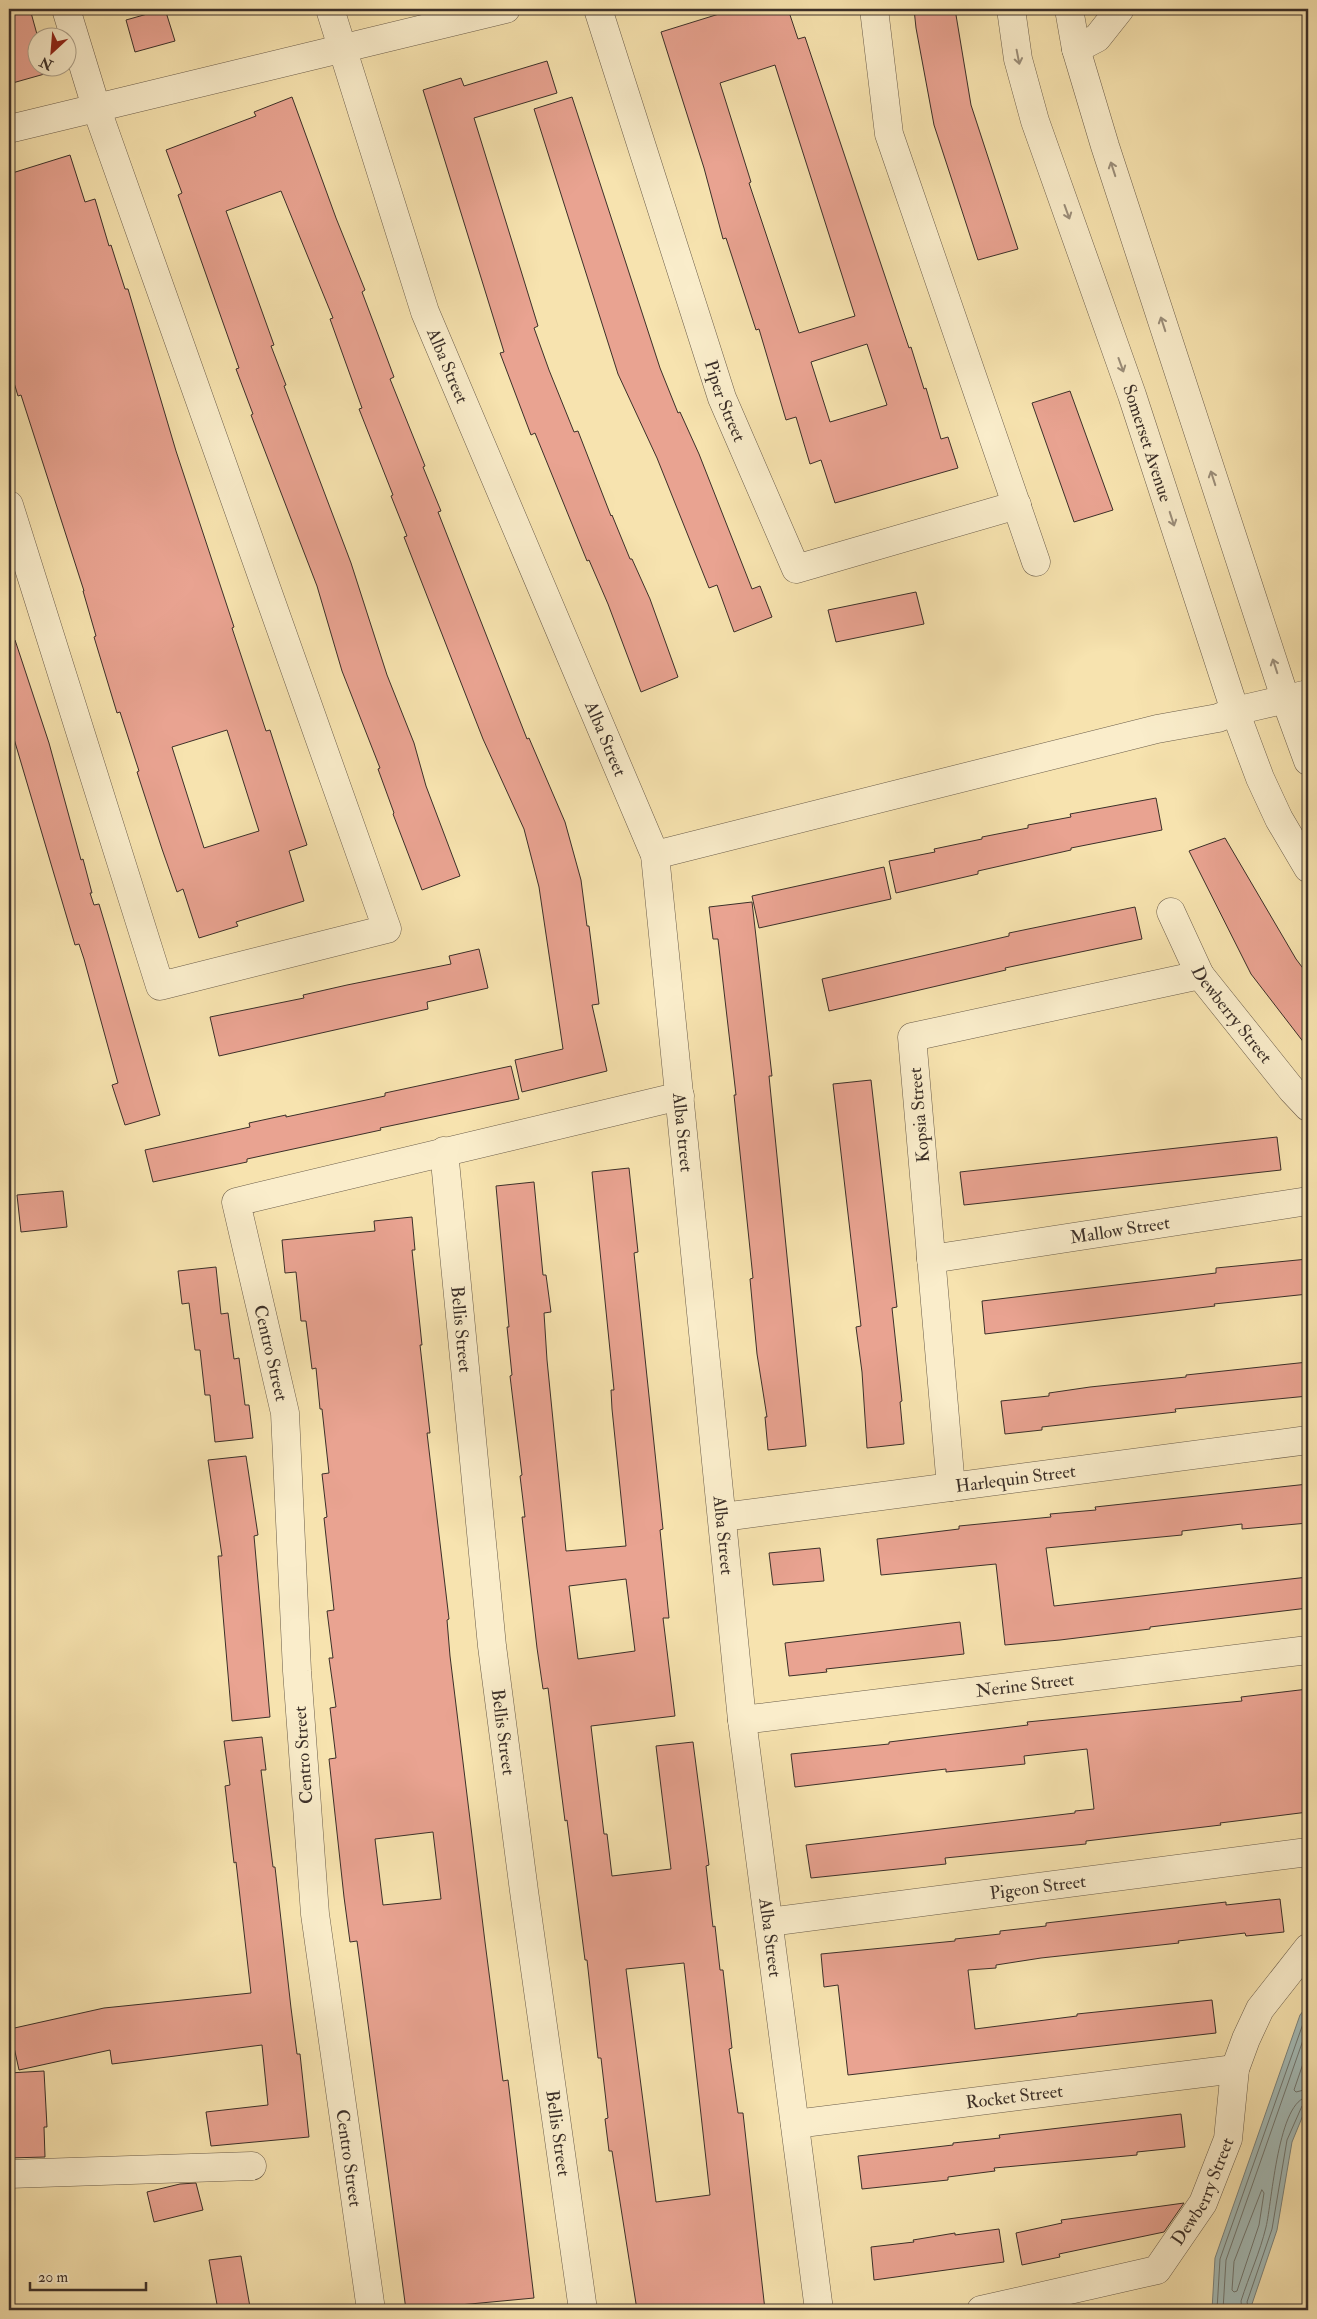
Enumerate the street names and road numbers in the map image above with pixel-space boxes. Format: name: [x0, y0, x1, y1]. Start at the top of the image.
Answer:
street label: Alba Street: [421, 324, 473, 407]
street label: Piper Street: [699, 357, 751, 446]
street label: Somerset Avenue: [1117, 381, 1177, 505]
street label: Alba Street: [579, 697, 631, 780]
street label: Dewberry Street: [1186, 963, 1277, 1068]
street label: Kopsia Street: [904, 1066, 935, 1164]
street label: Alba Street: [667, 1091, 698, 1173]
street label: Mallow Street: [1068, 1211, 1172, 1249]
street label: Bellis Street: [445, 1285, 476, 1374]
street label: Centro Street: [248, 1303, 293, 1404]
street label: Harlequin Street: [954, 1460, 1077, 1498]
street label: Alba Street: [707, 1494, 738, 1576]
street label: Nerine Street: [974, 1668, 1076, 1703]
street label: Bellis Street: [486, 1688, 520, 1777]
street label: Centro Street: [289, 1705, 318, 1805]
street label: Pigeon Street: [988, 1870, 1087, 1905]
street label: Alba Street: [753, 1896, 786, 1979]
street label: Rocket Street: [965, 2080, 1064, 2115]
street label: Bellis Street: [540, 2089, 575, 2178]
street label: Centro Street: [330, 2108, 367, 2208]
street label: Dewberry Street: [1166, 2134, 1239, 2250]

